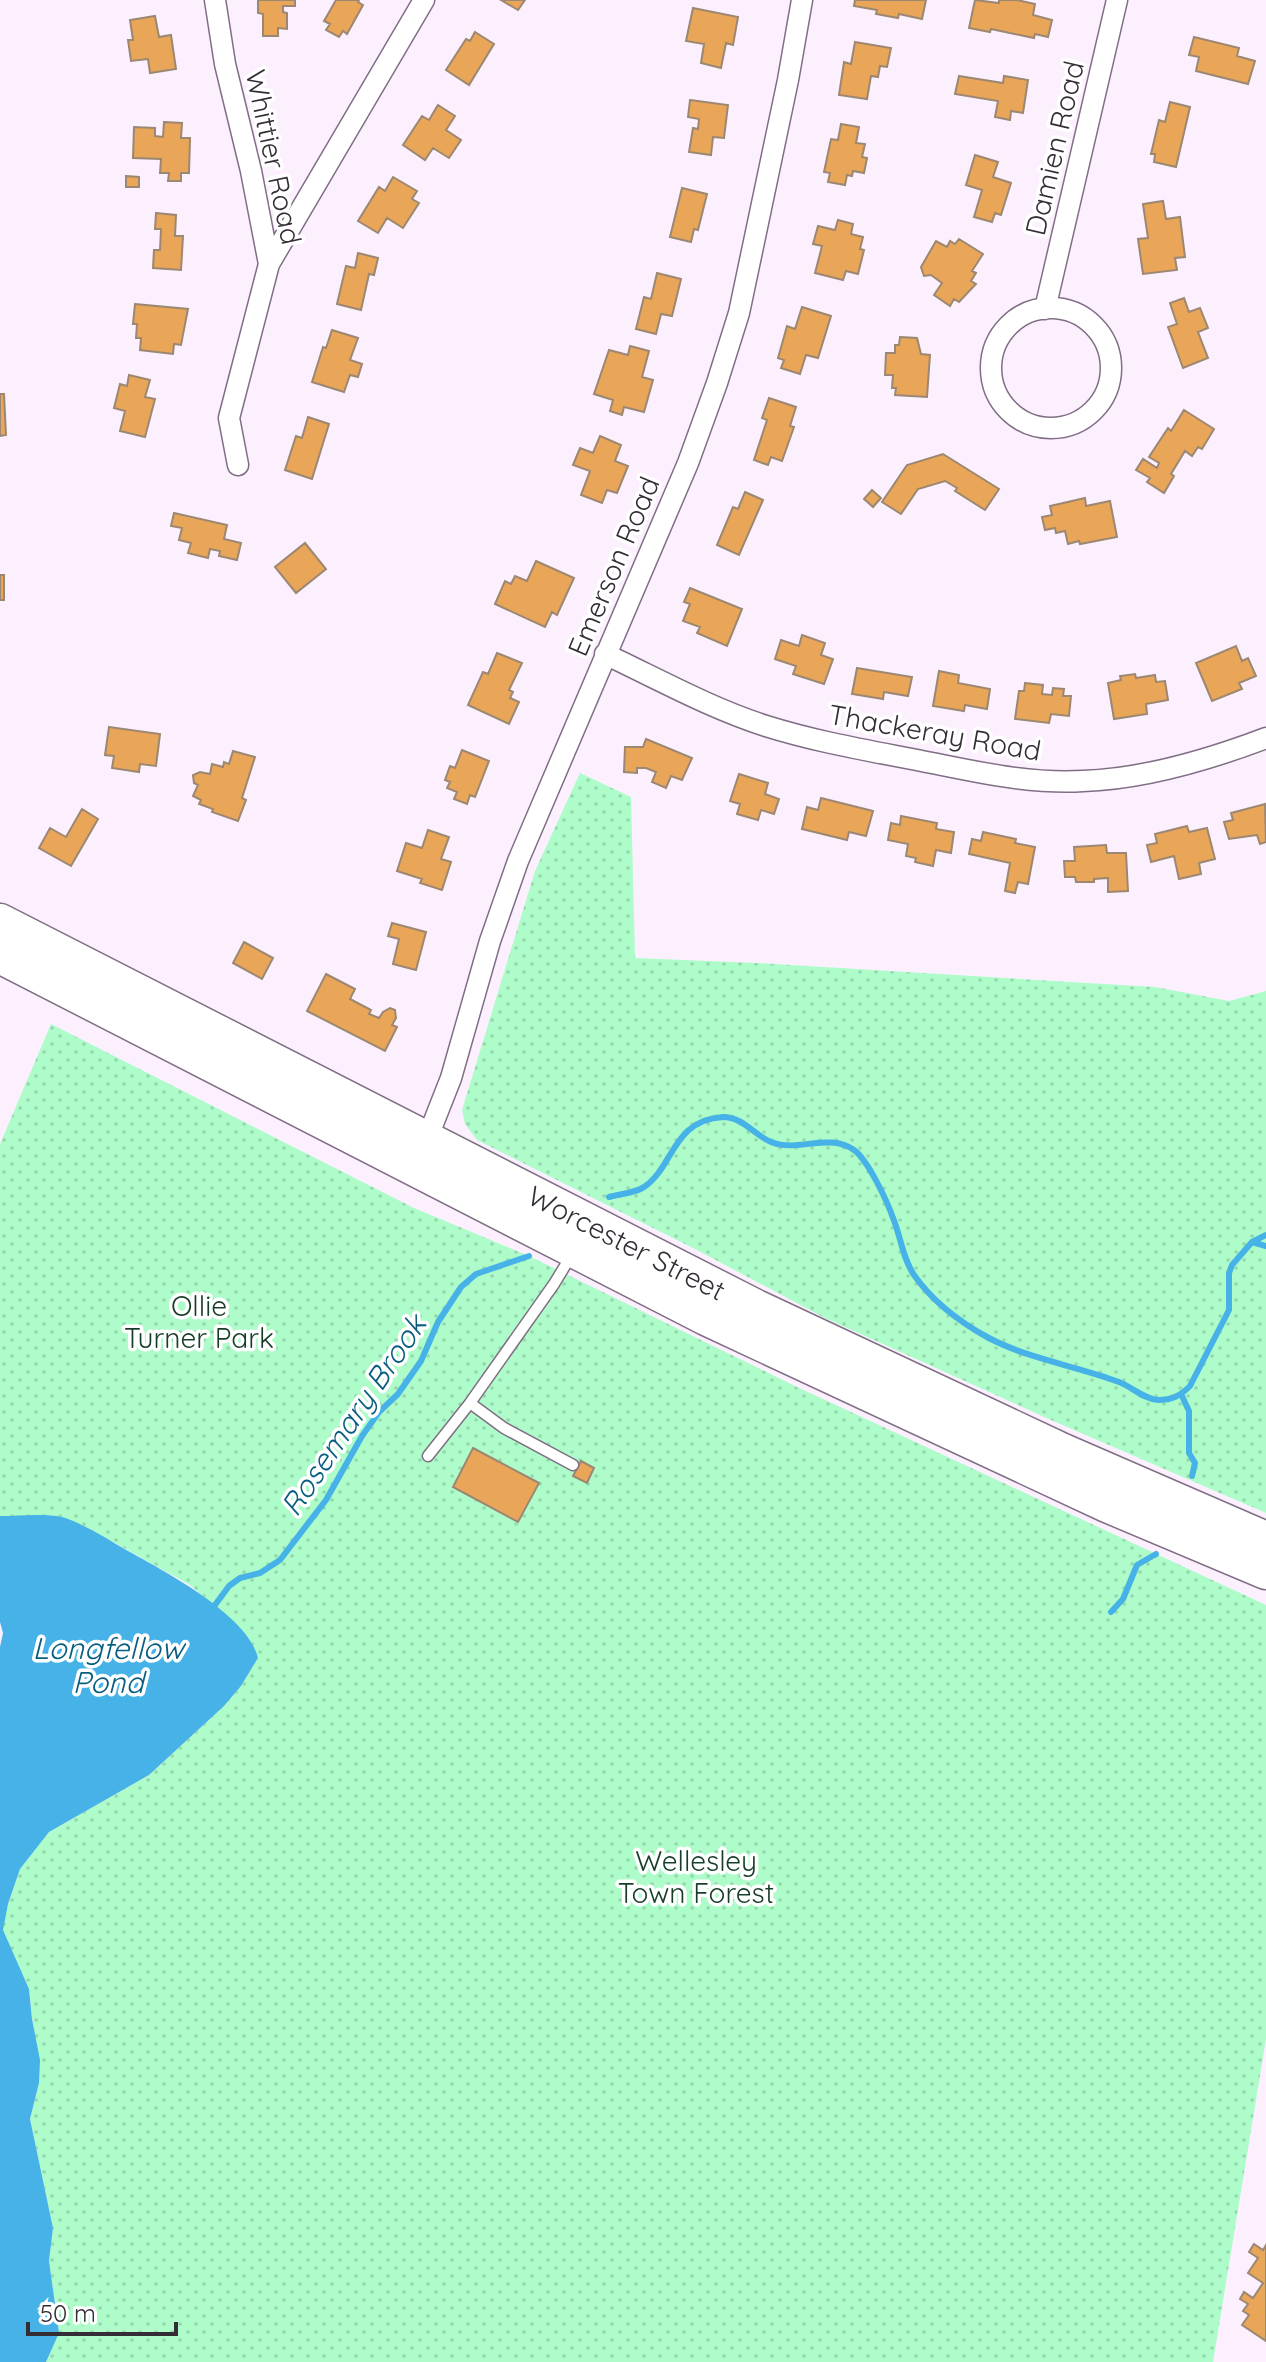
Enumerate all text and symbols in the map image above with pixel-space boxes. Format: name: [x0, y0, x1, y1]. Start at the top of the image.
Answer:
street label: Damien Road: [1017, 57, 1091, 239]
street label: Whittier Road: [238, 66, 310, 248]
street label: Emerson Road: [560, 471, 666, 661]
street label: Thackeray Road: [826, 696, 1044, 768]
street label: Worcester Street: [522, 1177, 732, 1307]
park label: Ollie Turner Park: [124, 1288, 274, 1355]
water label: Rosemary Brook: [272, 1305, 436, 1523]
water label: Longfellow Pond: [33, 1629, 187, 1701]
park label: Wellesley Town Forest: [618, 1843, 774, 1910]
scale bar: [28, 2286, 176, 2336]
text: 50 m: [40, 2298, 96, 2328]

